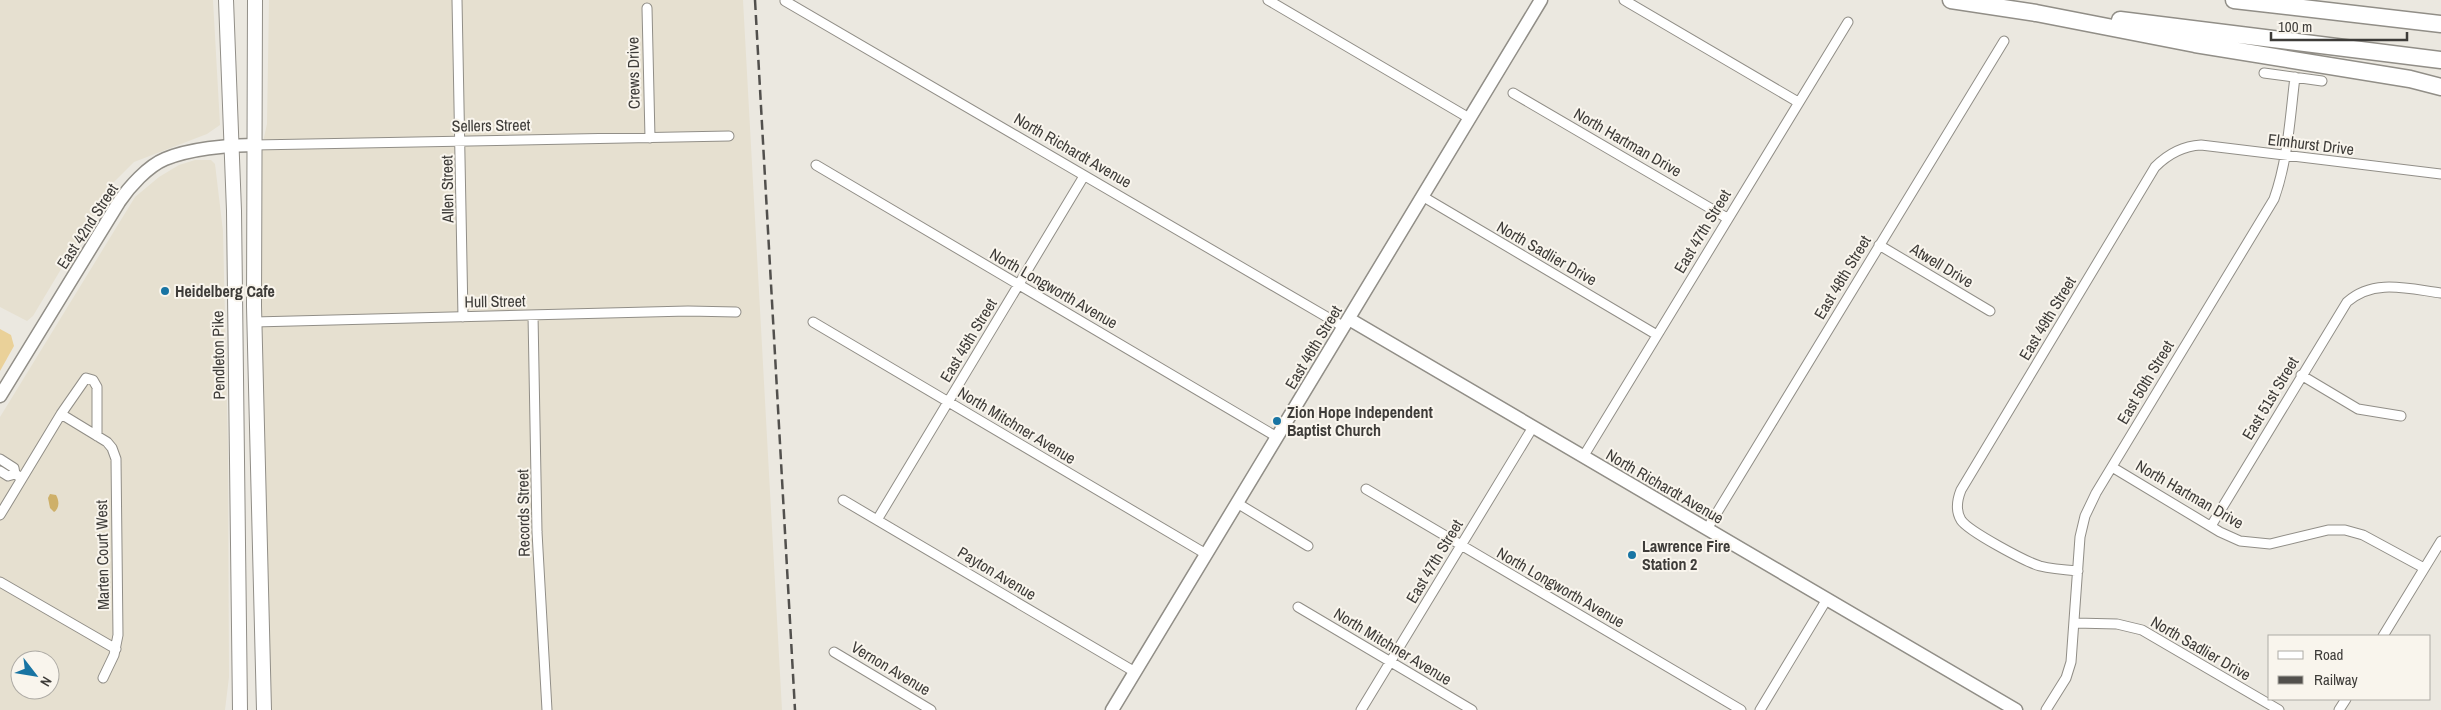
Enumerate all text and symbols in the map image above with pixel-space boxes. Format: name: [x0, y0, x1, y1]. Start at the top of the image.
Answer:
scale bar: [2271, 10, 2407, 42]
text: 100 m: [2278, 16, 2312, 37]
street label: Crews Drive: [621, 37, 645, 109]
street label: North Hartman Drive: [1570, 102, 1686, 182]
street label: North Richardt Avenue: [1010, 107, 1136, 193]
street label: Sellers Street: [451, 113, 531, 137]
street label: Elmhurst Drive: [2267, 128, 2355, 160]
street label: Allen Street: [435, 155, 459, 224]
street label: East 42nd Street: [51, 179, 123, 273]
street label: East 47th Street: [1668, 185, 1736, 277]
street label: North Sadlier Drive: [1493, 215, 1601, 291]
street label: East 48th Street: [1808, 231, 1876, 323]
street label: Atwell Drive: [1905, 237, 1978, 292]
street label: North Longworth Avenue: [986, 242, 1122, 334]
street label: East 49th Street: [2013, 272, 2081, 364]
place label: Heidelberg Cafe: [175, 280, 275, 302]
marker: Heidelberg Cafe: [159, 285, 171, 297]
street label: Hull Street: [464, 289, 526, 313]
street label: East 45th Street: [934, 294, 1002, 386]
street label: East 46th Street: [1279, 301, 1347, 393]
street label: Pendleton Pike: [206, 310, 230, 400]
street label: East 50th Street: [2111, 336, 2179, 428]
street label: East 51st Street: [2237, 352, 2304, 444]
street label: North Mitchner Avenue: [954, 381, 1080, 469]
place label: Zion Hope Independent Baptist Church: [1287, 401, 1433, 441]
marker: Zion Hope Independent Baptist Church: [1271, 415, 1283, 427]
street label: North Richardt Avenue: [1602, 443, 1728, 529]
street label: North Hartman Drive: [2132, 454, 2248, 534]
street label: Records Street: [511, 469, 535, 557]
street label: Marten Court West: [90, 500, 114, 610]
street label: East 47th Street: [1400, 515, 1468, 607]
place label: Lawrence Fire Station 2: [1642, 535, 1730, 575]
street label: Payton Avenue: [954, 541, 1040, 605]
street label: North Longworth Avenue: [1493, 541, 1629, 633]
marker: Lawrence Fire Station 2: [1626, 549, 1638, 561]
street label: North Mitchner Avenue: [1330, 602, 1456, 690]
street label: North Sadlier Drive: [2147, 610, 2255, 686]
legend: [2268, 635, 2431, 700]
street label: Vernon Avenue: [847, 636, 935, 700]
text: Road: [2314, 644, 2343, 665]
north arrow: [10, 650, 60, 700]
text: Railway: [2314, 669, 2359, 690]
text: N: [36, 674, 56, 690]

